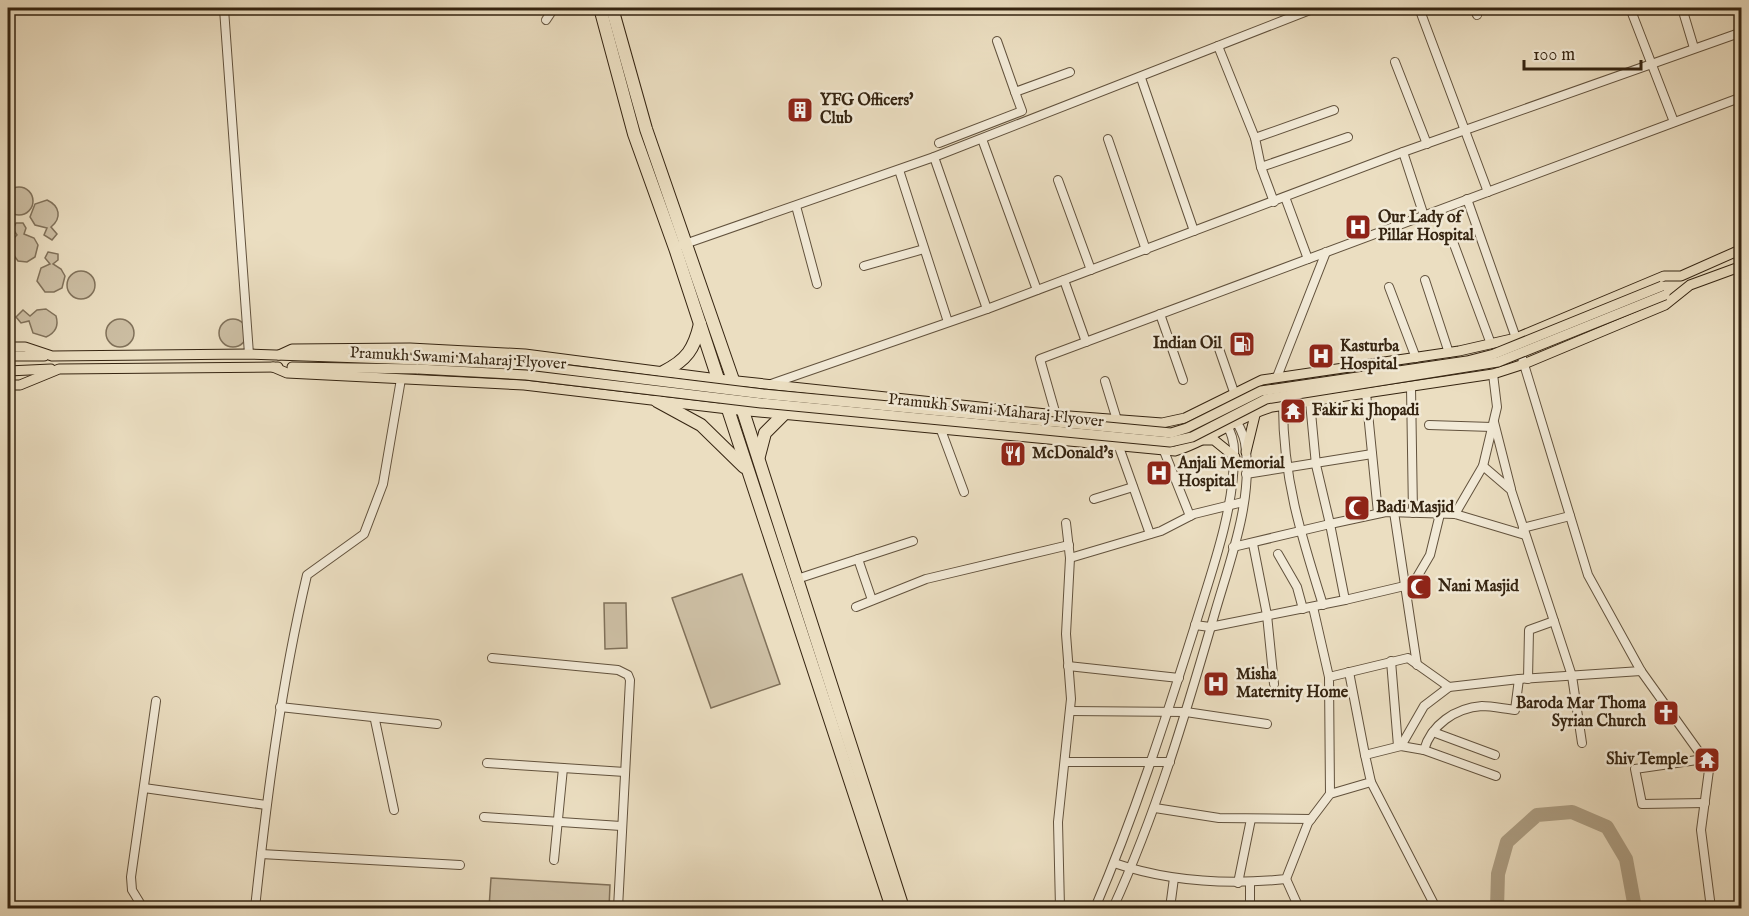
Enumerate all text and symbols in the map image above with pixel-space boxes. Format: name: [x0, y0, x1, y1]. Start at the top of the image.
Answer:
scale bar: [1524, 33, 1641, 71]
text: 100 m: [1533, 44, 1575, 67]
place label: YFG Officers' Club: [820, 91, 914, 129]
building icon: YFG Officers' Club: [785, 95, 815, 125]
place label: Our Lady of Pillar Hospital: [1378, 208, 1475, 246]
hospital icon: Our Lady of Pillar Hospital: [1343, 212, 1373, 242]
fuel station icon: Indian Oil: [1227, 329, 1257, 359]
place label: Indian Oil: [1153, 334, 1223, 354]
place label: Kasturba Hospital: [1340, 337, 1400, 375]
hospital icon: Kasturba Hospital: [1306, 341, 1336, 371]
street label: Pramukh Swami Maharaj Flyover: [349, 343, 567, 375]
street label: Pramukh Swami Maharaj Flyover: [887, 390, 1105, 432]
temple icon: Fakir ki Jhopadi: [1278, 396, 1308, 426]
place label: Fakir ki Jhopadi: [1312, 401, 1420, 421]
restaurant icon: McDonald's: [998, 439, 1028, 469]
place label: McDonald's: [1032, 444, 1114, 464]
place label: Anjali Memorial Hospital: [1177, 454, 1285, 492]
hospital icon: Anjali Memorial Hospital: [1144, 458, 1174, 488]
mosque icon: Badi Masjid: [1342, 493, 1372, 523]
place label: Badi Masjid: [1376, 498, 1454, 518]
mosque icon: Nani Masjid: [1404, 572, 1434, 602]
place label: Nani Masjid: [1437, 577, 1519, 597]
place label: Misha Maternity Home: [1236, 665, 1349, 703]
hospital icon: Misha Maternity Home: [1201, 669, 1231, 699]
place label: Baroda Mar Thoma Syrian Church: [1516, 694, 1647, 732]
church icon: Baroda Mar Thoma Syrian Church: [1651, 698, 1681, 728]
temple icon: Shiv Temple: [1692, 745, 1722, 775]
place label: Shiv Temple: [1606, 750, 1689, 770]

